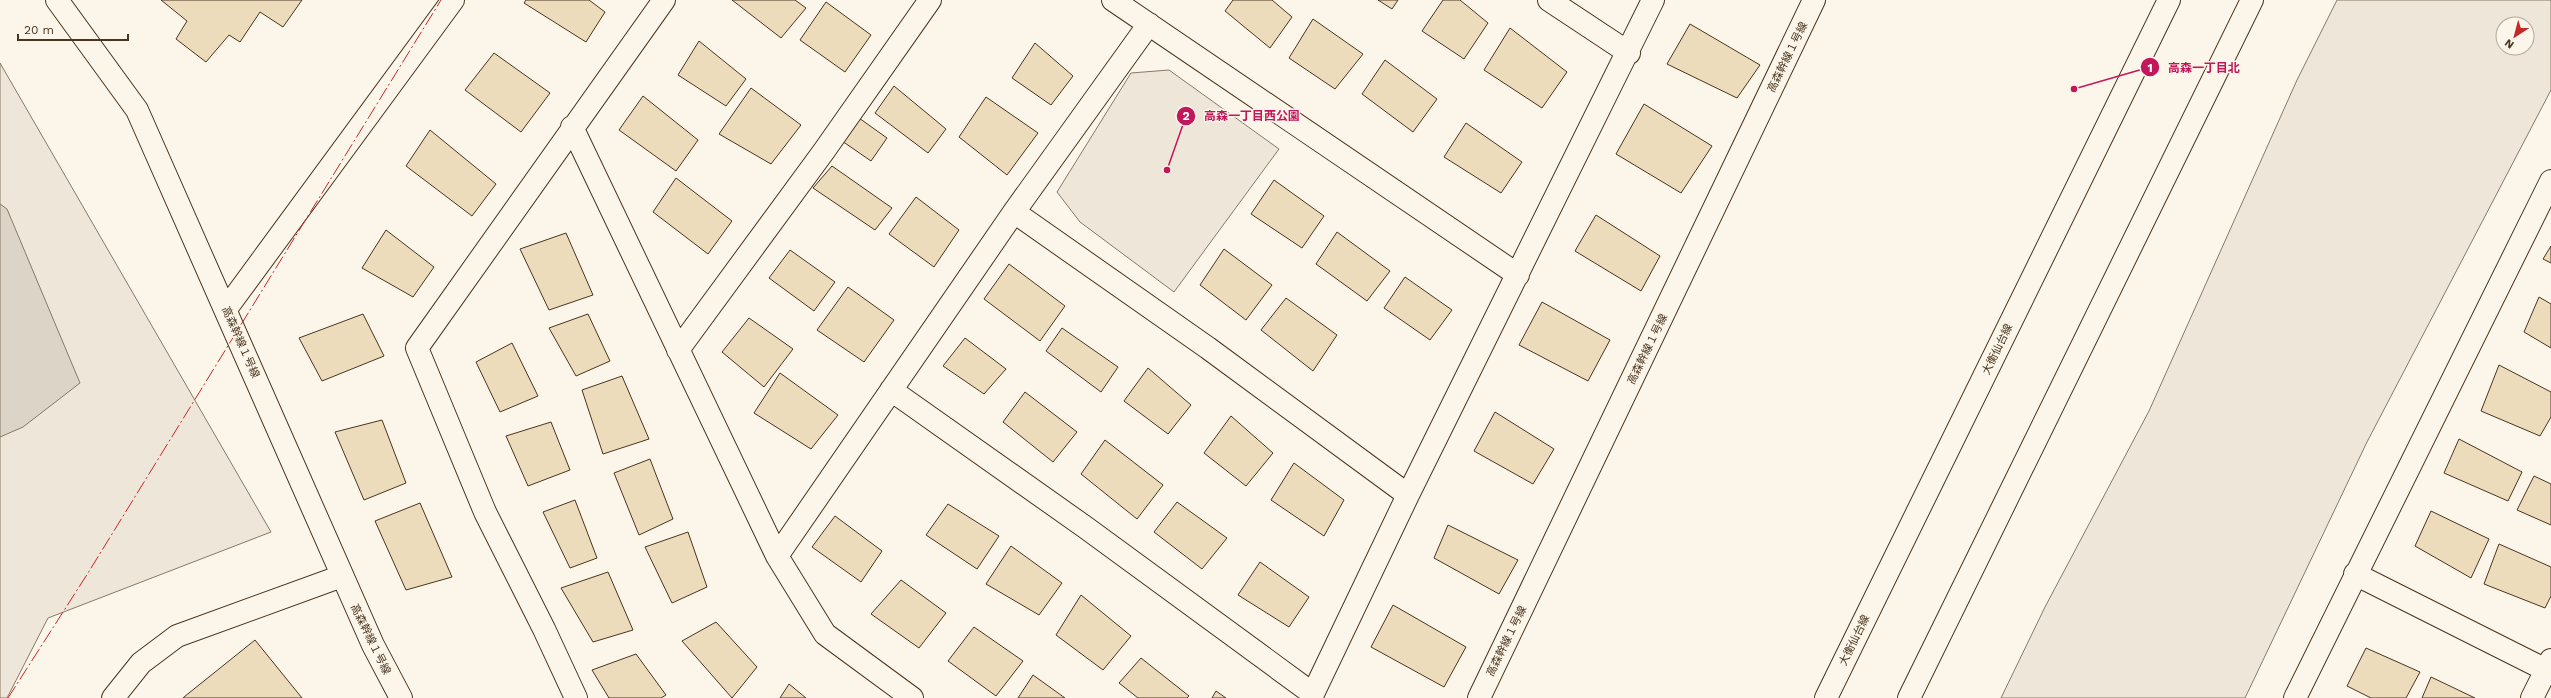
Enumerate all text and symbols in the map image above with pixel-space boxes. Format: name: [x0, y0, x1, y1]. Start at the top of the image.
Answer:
scale bar: [18, 16, 128, 42]
north arrow: [2495, 16, 2535, 56]
street label: 高森幹線１号線: [1765, 20, 1810, 95]
text: 20 m: [24, 23, 54, 37]
text: N: [2502, 36, 2517, 51]
callout: 高森一丁目北: [2140, 55, 2248, 79]
text: 1: [2147, 61, 2153, 75]
text: 高森一丁目北: [2168, 61, 2240, 75]
callout: 高森一丁目西公園: [1176, 104, 1308, 128]
text: 2: [1182, 109, 1190, 123]
text: 高森一丁目西公園: [1204, 109, 1300, 123]
street label: 高森幹線１号線: [219, 304, 262, 380]
street label: 高森幹線１号線: [1625, 312, 1670, 387]
street label: 大衡仙台線: [1980, 322, 2015, 377]
street label: 高森幹線１号線: [348, 602, 393, 677]
street label: 高森幹線１号線: [1484, 604, 1529, 679]
street label: 大衡仙台線: [1837, 613, 1872, 668]

